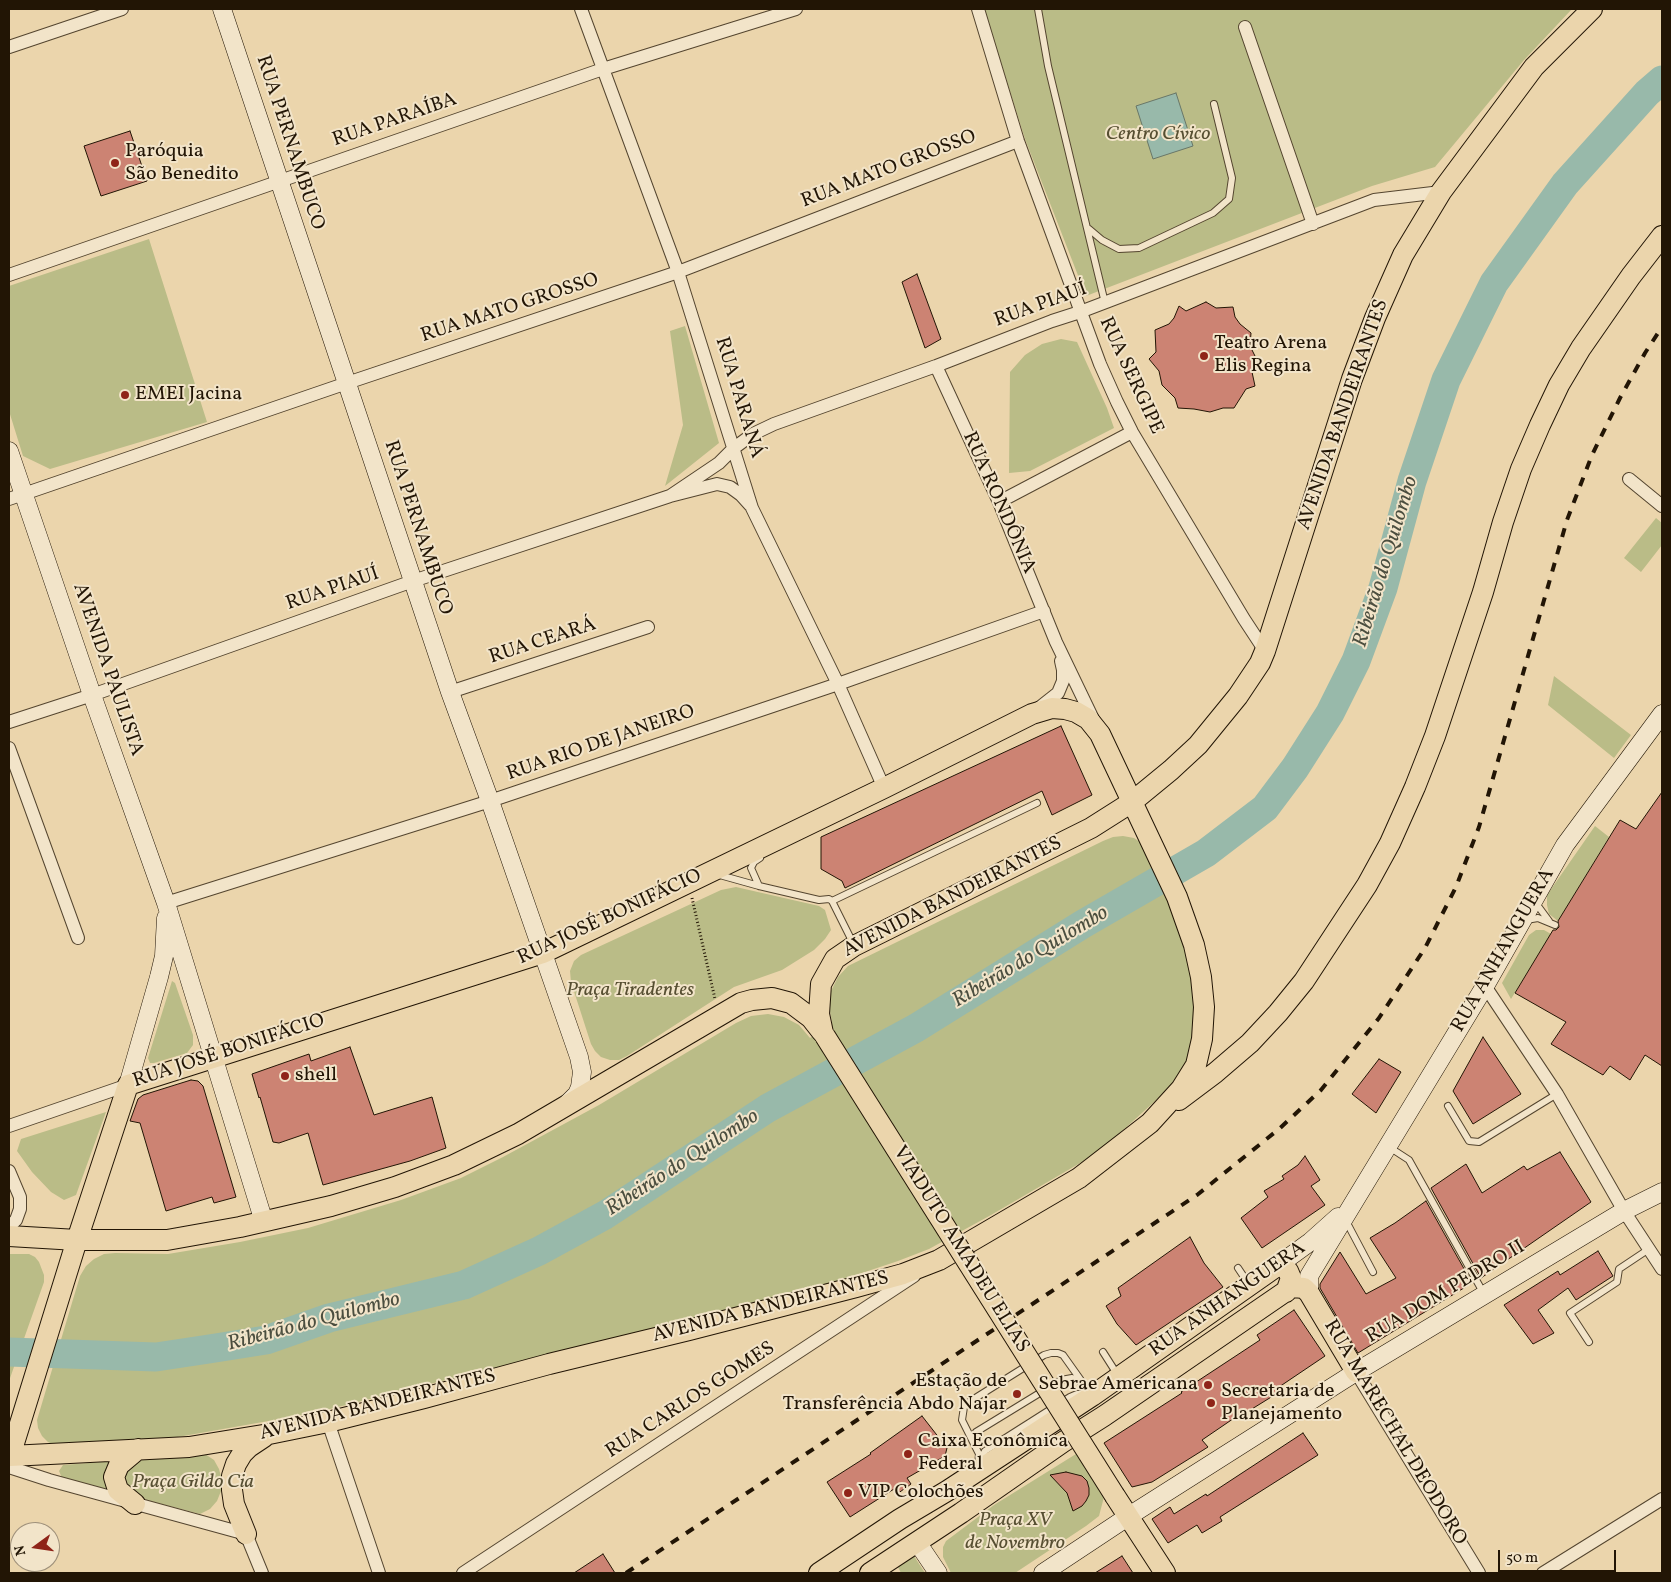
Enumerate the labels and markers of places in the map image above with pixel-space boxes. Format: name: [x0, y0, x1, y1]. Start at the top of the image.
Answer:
place label: Paróquia São Benedito: [125, 140, 239, 187]
marker: Paróquia São Benedito: [109, 157, 121, 169]
place label: Teatro Arena Elis Regina: [1214, 332, 1327, 379]
marker: Teatro Arena Elis Regina: [1198, 350, 1210, 362]
place label: EMEI Jacina: [135, 383, 242, 407]
marker: EMEI Jacina: [119, 389, 131, 401]
place label: shell: [295, 1064, 337, 1088]
marker: shell: [279, 1070, 291, 1082]
place label: Estação de Transferência Abdo Najar: [782, 1370, 1007, 1417]
place label: Sebrae Americana: [1038, 1373, 1198, 1397]
marker: Sebrae Americana: [1202, 1379, 1214, 1391]
place label: Secretaria de Planejamento: [1221, 1380, 1342, 1427]
marker: Estação de Transferência Abdo Najar: [1011, 1388, 1023, 1400]
marker: Secretaria de Planejamento: [1205, 1397, 1217, 1409]
place label: Caixa Econômica Federal: [918, 1430, 1068, 1477]
marker: Caixa Econômica Federal: [902, 1448, 914, 1460]
place label: VIP Colochões: [858, 1481, 984, 1505]
marker: VIP Colochões: [842, 1487, 854, 1499]

